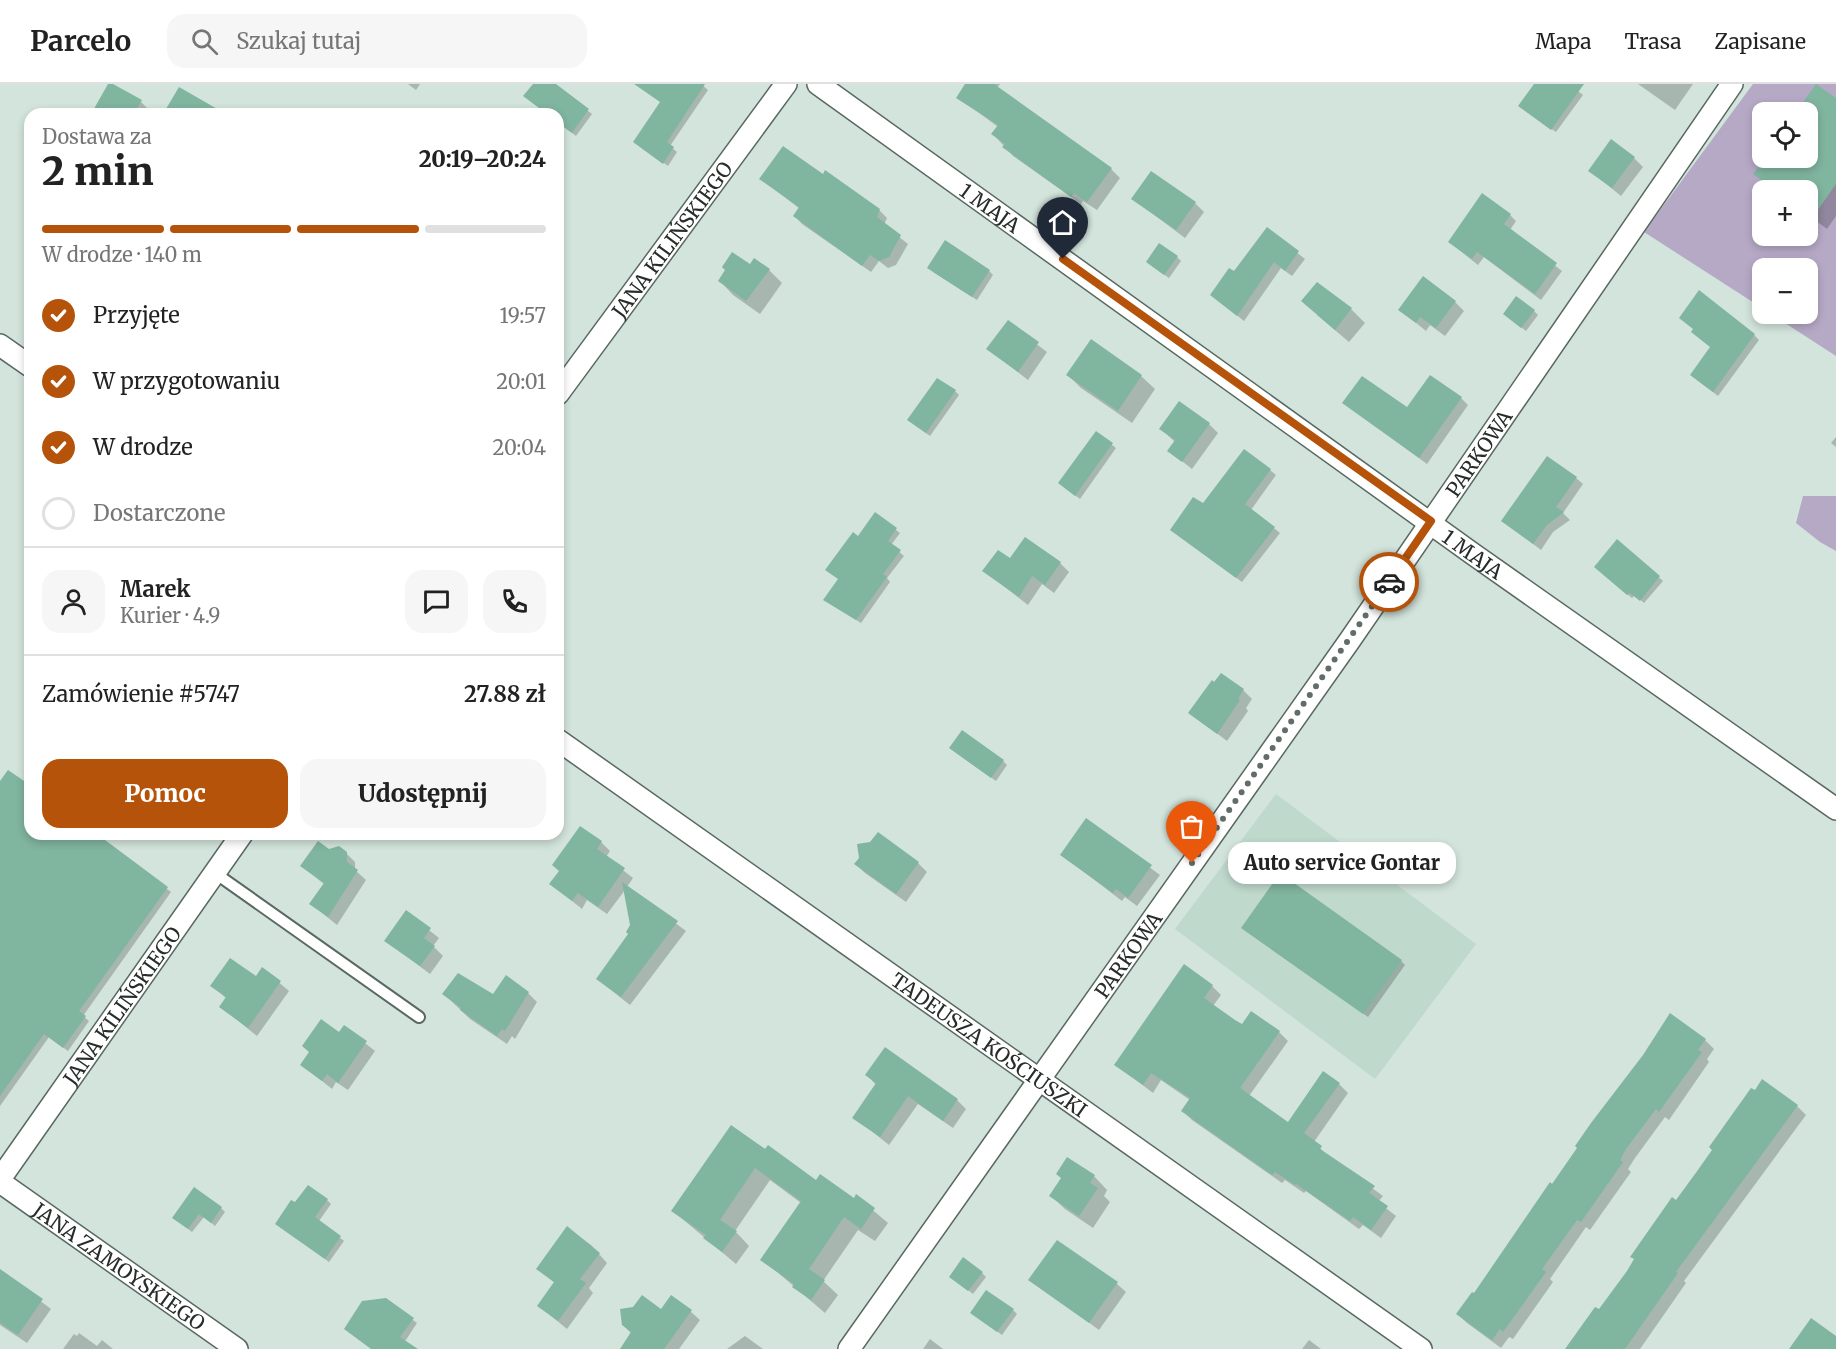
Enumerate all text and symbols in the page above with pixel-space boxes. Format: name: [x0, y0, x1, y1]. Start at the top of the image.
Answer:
search box: [167, 14, 587, 68]
text: Parcelo: [30, 23, 131, 59]
icon: search: [188, 25, 221, 58]
text: Szukaj tutaj: [236, 27, 361, 55]
text: Mapa: [1535, 28, 1592, 55]
text: Trasa: [1625, 28, 1682, 55]
text: Zapisane: [1715, 28, 1806, 55]
map controls: [1752, 102, 1818, 324]
button: locate: [1752, 102, 1818, 168]
text: Dostawa za: [42, 124, 152, 149]
text: 20:19–20:24: [419, 145, 546, 173]
text: 2 min: [42, 147, 154, 196]
street label: JANA KILIŃSKIEGO: [605, 156, 738, 323]
street label: 1 MAJA: [955, 177, 1026, 238]
button: +: [1752, 180, 1818, 246]
pin: [1037, 197, 1088, 259]
icon: home: [1046, 206, 1079, 239]
text: W drodze · 140 m: [42, 242, 202, 267]
button: −: [1752, 258, 1818, 324]
icon: check: [42, 299, 75, 332]
text: Przyjęte: [93, 301, 180, 329]
text: 19:57: [500, 303, 546, 328]
icon: check: [42, 365, 75, 398]
text: W przygotowaniu: [93, 367, 280, 395]
text: 20:01: [496, 369, 546, 394]
street label: PARKOWA: [1440, 404, 1518, 501]
icon: check: [42, 431, 75, 464]
text: W drodze: [93, 433, 193, 461]
text: 20:04: [492, 435, 546, 460]
text: Dostarczone: [93, 499, 225, 527]
street label: 1 MAJA: [1438, 524, 1509, 584]
courier: [1359, 552, 1419, 612]
icon: car: [1373, 566, 1406, 599]
button: person: [42, 570, 105, 633]
button: chat: [405, 570, 468, 633]
button: phone: [483, 570, 546, 633]
text: Marek: [120, 575, 191, 603]
text: Kurier · 4.9: [120, 603, 220, 628]
text: Zamówienie #5747: [42, 680, 240, 708]
text: 27.88 zł: [464, 680, 546, 708]
button: Pomoc: [42, 759, 288, 828]
button: Udostępnij: [300, 759, 546, 828]
pin: [1166, 801, 1217, 863]
icon: bag: [1175, 810, 1208, 843]
callout: Auto service Gontar: [1228, 842, 1456, 884]
text: Auto service Gontar: [1244, 850, 1440, 875]
street label: PARKOWA: [1089, 906, 1167, 1003]
street label: JANA KILIŃSKIEGO: [57, 921, 186, 1090]
street label: TADEUSZA KOŚCIUSZKI: [887, 967, 1092, 1122]
street label: JANA ZAMOYSKIEGO: [28, 1196, 210, 1335]

